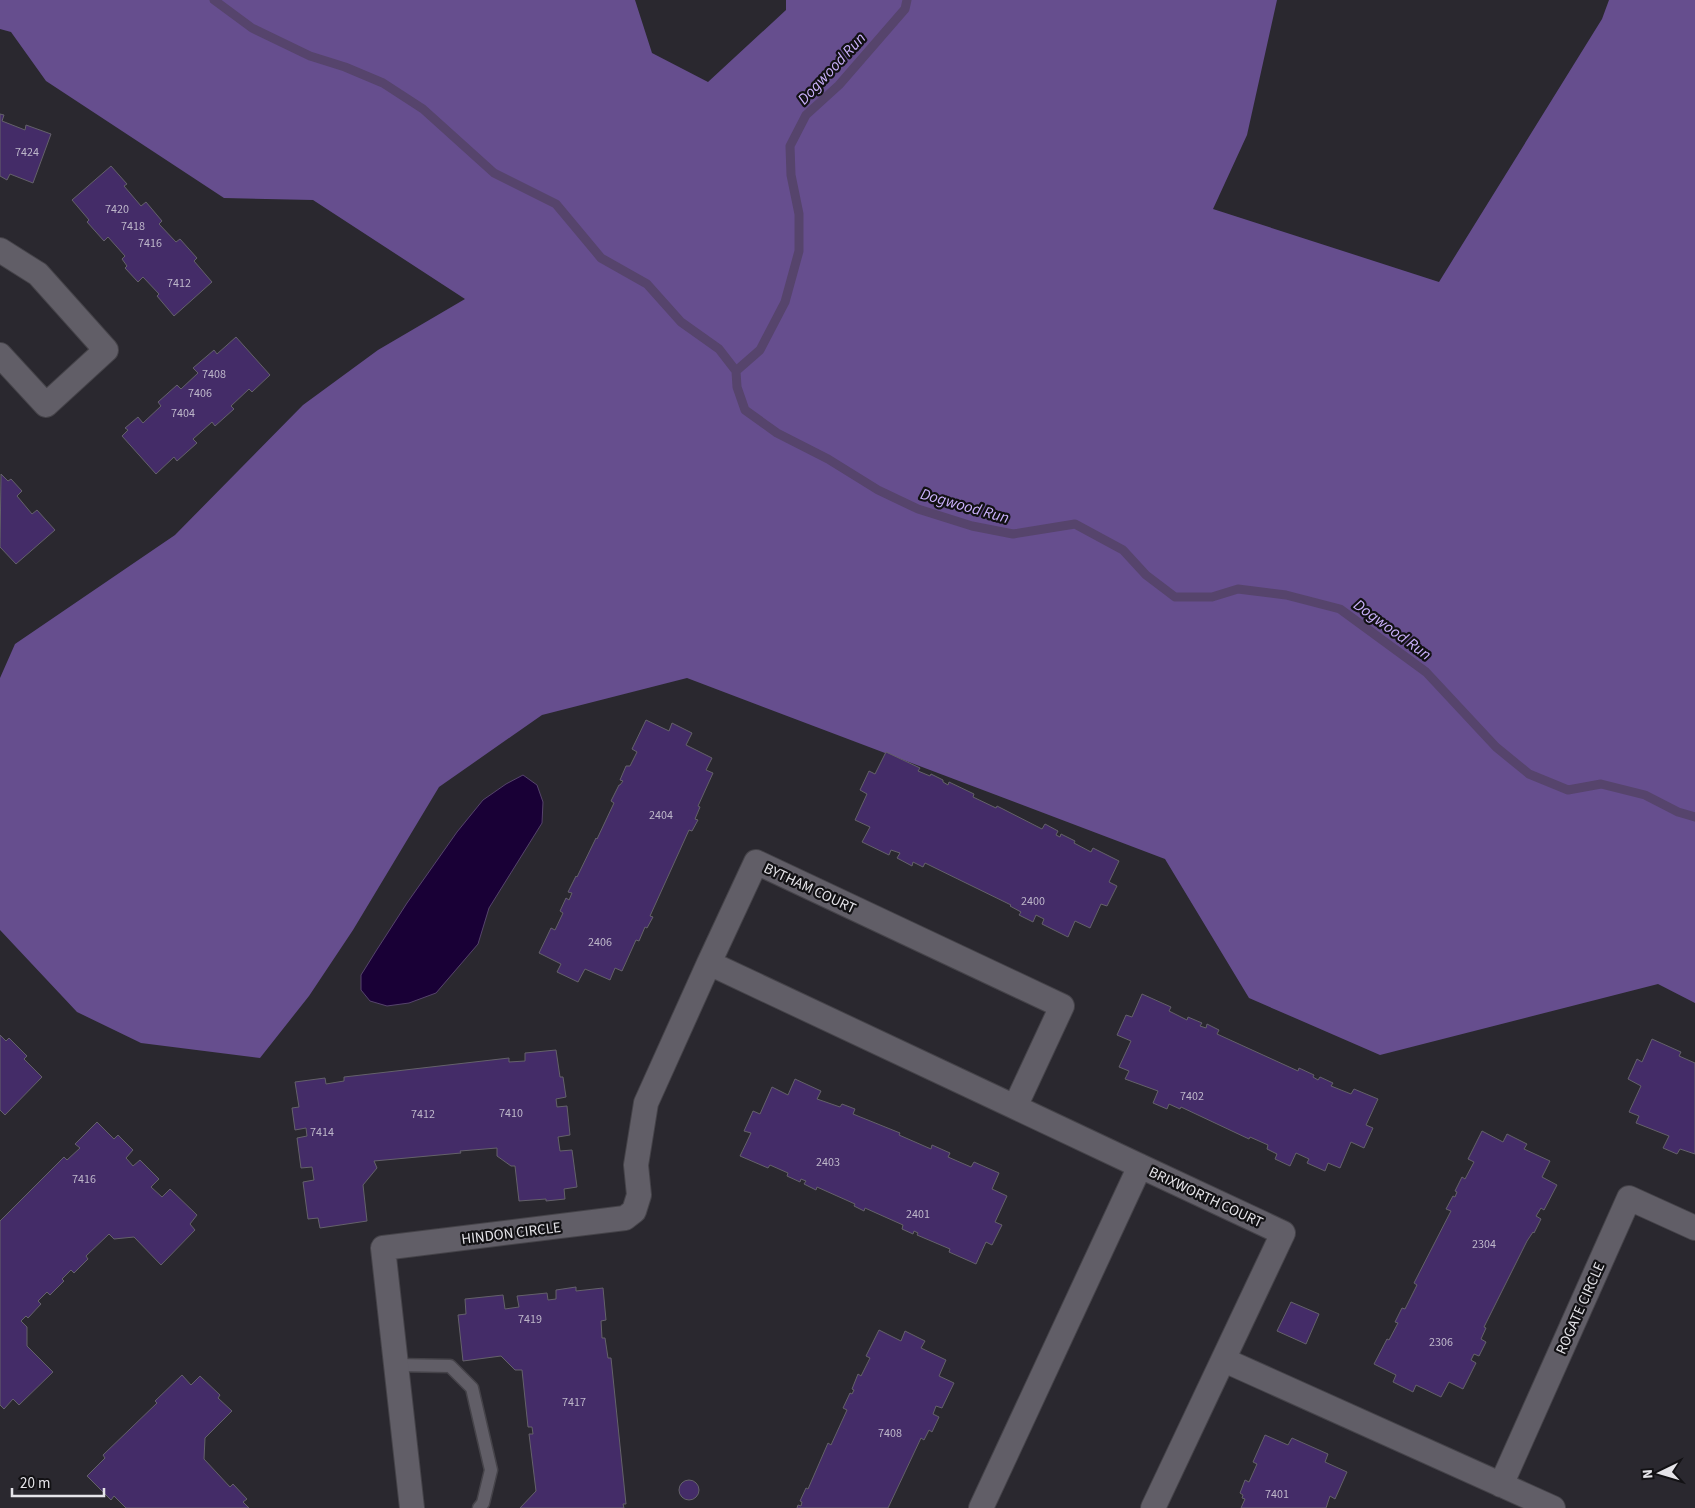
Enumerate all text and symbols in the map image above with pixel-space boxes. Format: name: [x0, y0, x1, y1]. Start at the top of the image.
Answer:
water label: Dogwood Run: [793, 28, 871, 110]
house number: 7424: [15, 144, 39, 161]
house number: 7420: [105, 201, 129, 218]
house number: 7418: [121, 218, 145, 235]
house number: 7416: [138, 235, 162, 252]
house number: 7412: [167, 275, 191, 292]
house number: 7408: [202, 366, 226, 383]
house number: 7406: [188, 385, 212, 402]
house number: 7404: [171, 405, 195, 422]
water label: Dogwood Run: [918, 483, 1012, 529]
water label: Dogwood Run: [1349, 594, 1436, 666]
house number: 2404: [649, 807, 673, 824]
street label: BYTHAM COURT: [760, 858, 859, 919]
house number: 2400: [1021, 893, 1045, 910]
house number: 2406: [588, 934, 612, 951]
house number: 7402: [1180, 1088, 1204, 1105]
house number: 7410: [499, 1105, 523, 1122]
house number: 7412: [411, 1106, 435, 1123]
house number: 7414: [310, 1124, 334, 1141]
house number: 2403: [816, 1154, 840, 1171]
street label: BRIXWORTH COURT: [1145, 1162, 1266, 1233]
house number: 7416: [72, 1171, 96, 1188]
house number: 2401: [906, 1206, 930, 1223]
street label: HINDON CIRCLE: [460, 1217, 562, 1250]
house number: 2304: [1472, 1236, 1496, 1253]
street label: ROGATE CIRCLE: [1551, 1259, 1610, 1358]
house number: 7419: [518, 1311, 542, 1328]
house number: 2306: [1429, 1334, 1453, 1351]
house number: 7417: [562, 1394, 586, 1411]
house number: 7408: [878, 1425, 902, 1442]
north arrow: [1635, 1448, 1685, 1498]
scale bar: [12, 1466, 105, 1498]
text: N: [1638, 1469, 1658, 1480]
text: 20 m: [20, 1473, 50, 1494]
house number: 7401: [1265, 1486, 1289, 1503]

